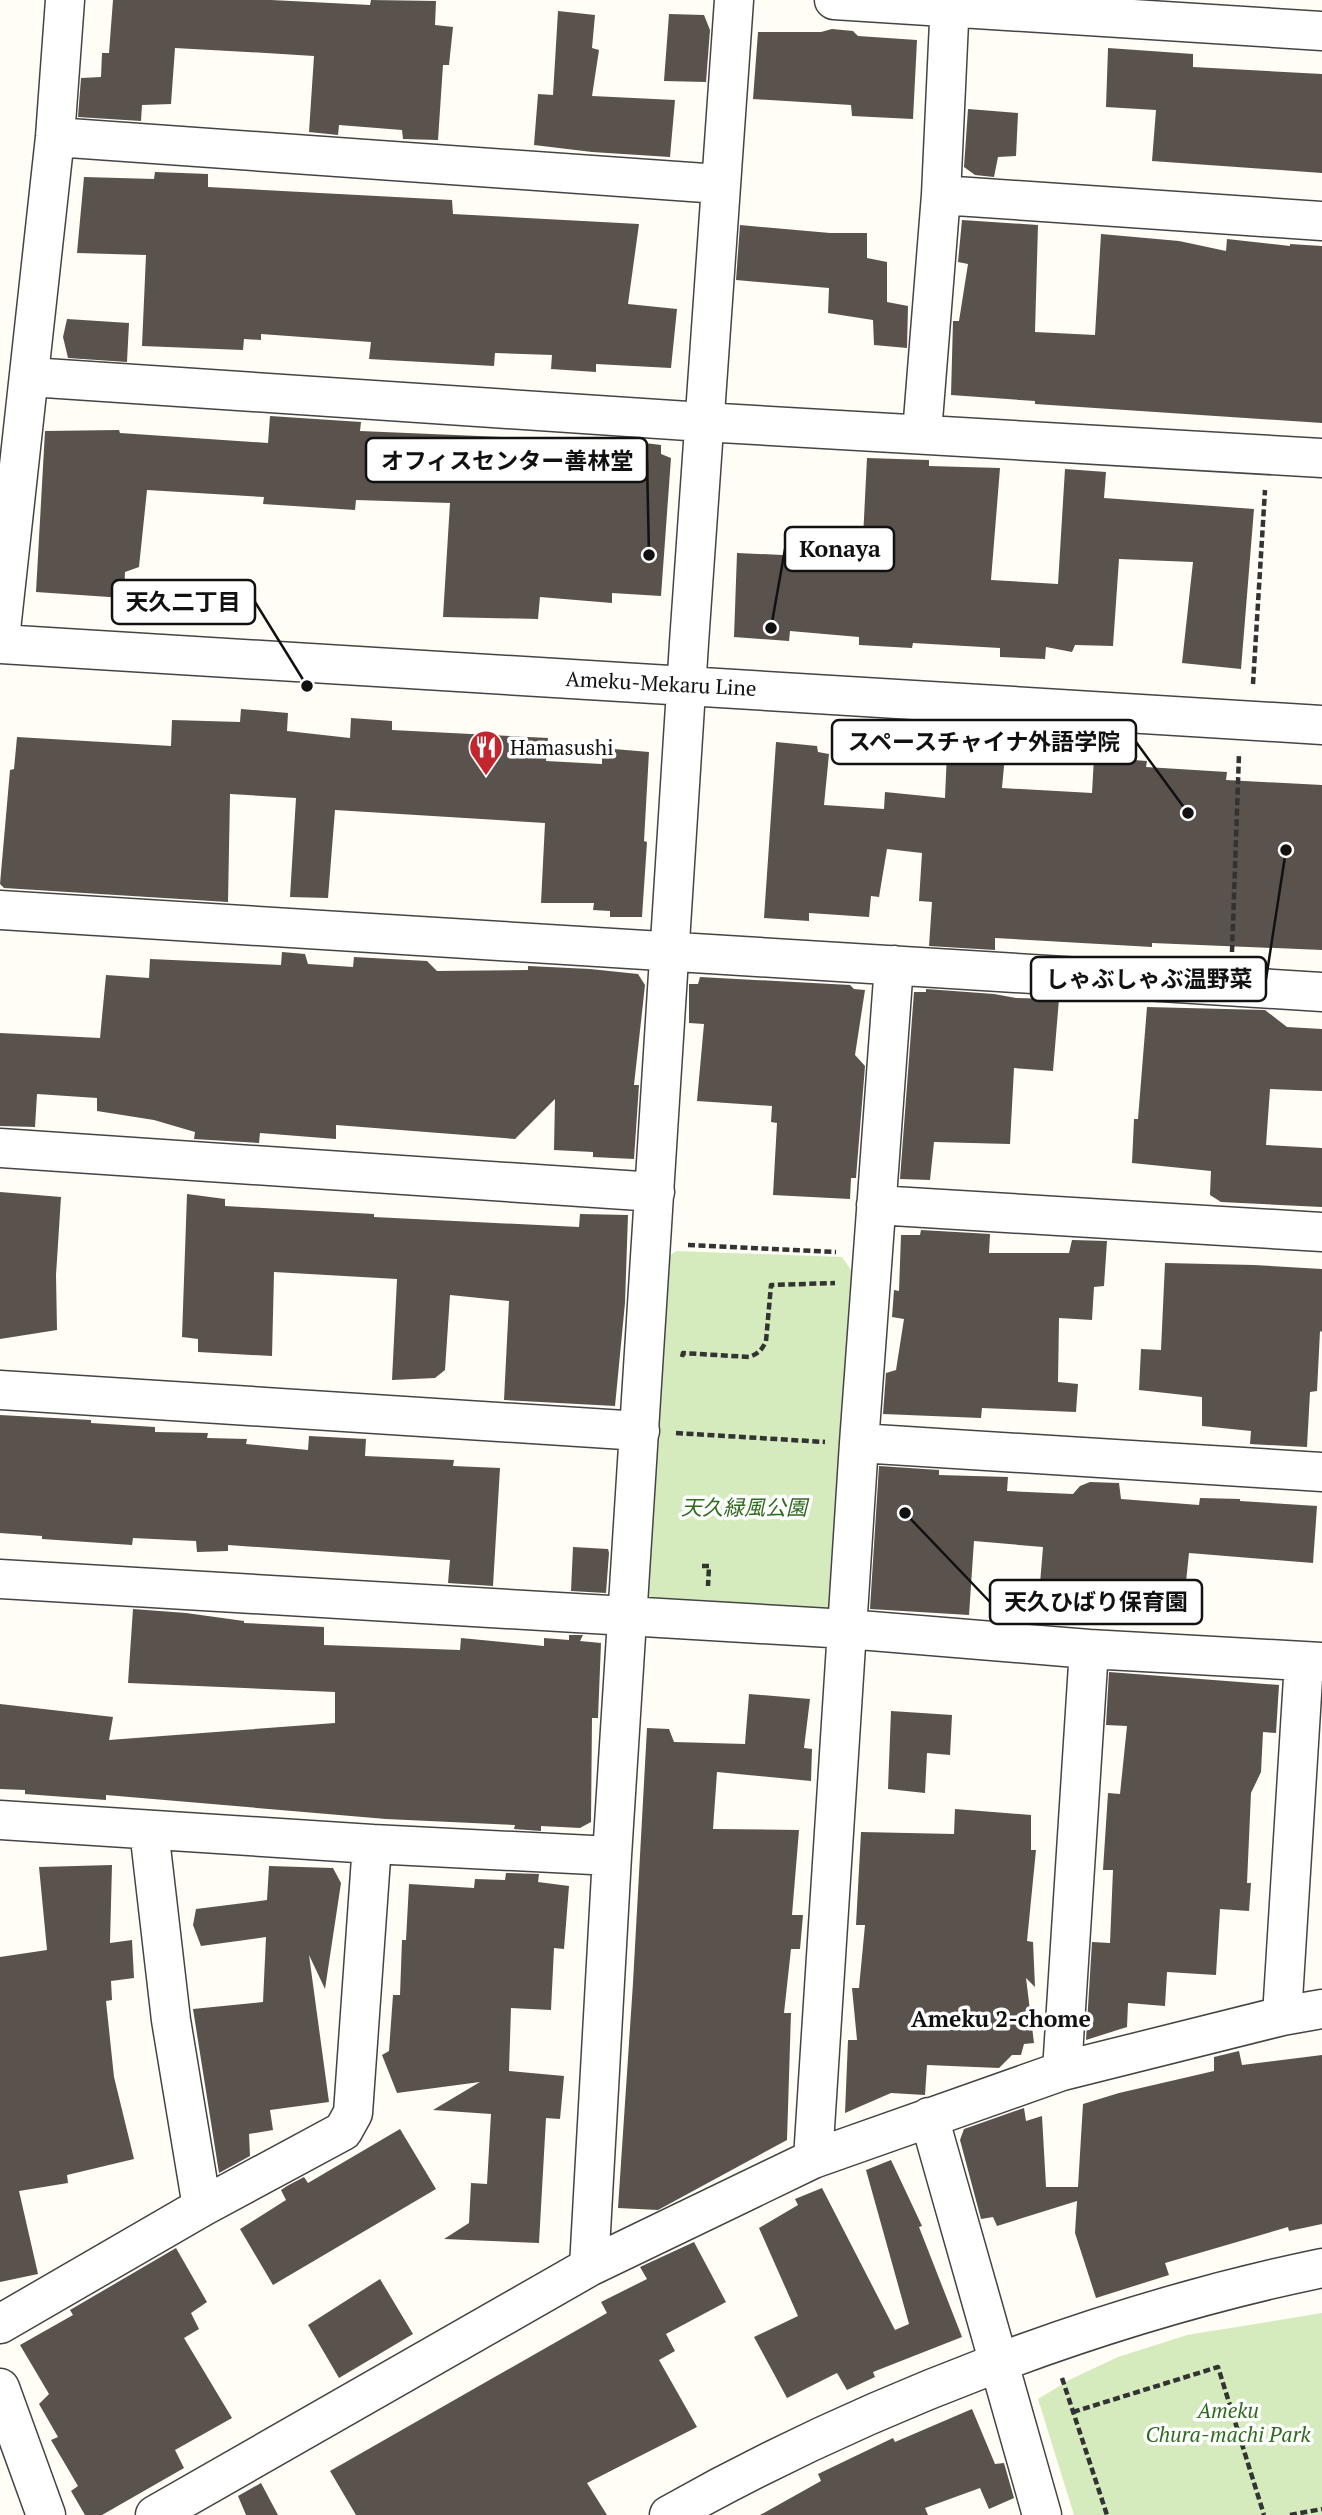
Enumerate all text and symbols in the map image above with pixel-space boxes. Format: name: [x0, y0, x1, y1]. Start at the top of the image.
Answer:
callout: オフィスセンター善林堂: [366, 438, 647, 482]
text: オフィスセンター善林堂: [381, 445, 633, 476]
callout: Konaya: [785, 527, 894, 571]
text: Konaya: [799, 533, 881, 564]
callout: 天久二丁目: [112, 580, 255, 624]
text: 天久二丁目: [126, 586, 241, 617]
street label: Ameku-Mekaru Line: [565, 664, 757, 702]
callout: スペースチャイナ外語学院: [832, 720, 1136, 764]
text: スペースチャイナ外語学院: [848, 726, 1120, 757]
restaurant icon: Hamasushi: [467, 728, 505, 777]
place label: Hamasushi: [510, 733, 614, 761]
callout: しゃぶしゃぶ温野菜: [1031, 957, 1266, 1001]
text: しゃぶしゃぶ温野菜: [1046, 963, 1253, 994]
park label: 天久緑風公園: [681, 1493, 810, 1521]
callout: 天久ひばり保育園: [990, 1580, 1202, 1624]
text: 天久ひばり保育園: [1004, 1586, 1188, 1617]
district label: Ameku 2-chome: [911, 2003, 1091, 2034]
park label: Ameku Chura-machi Park: [1145, 2396, 1311, 2448]

